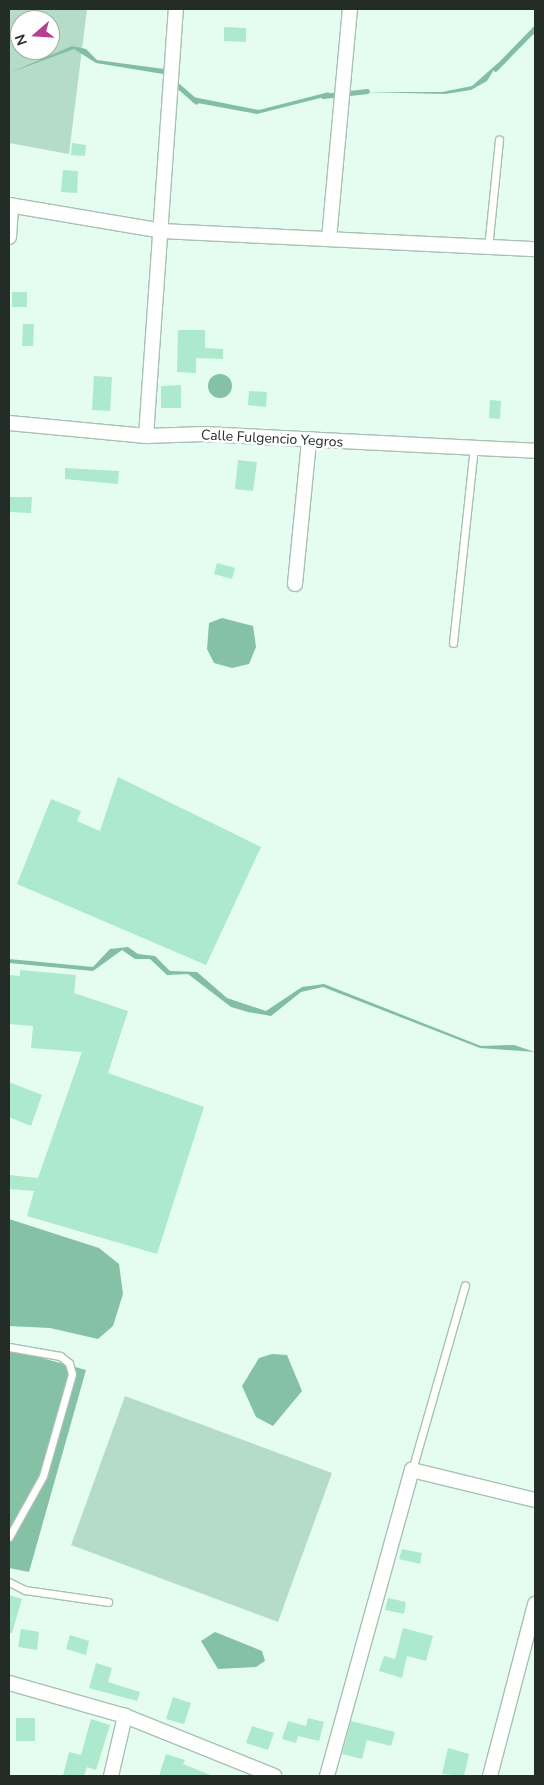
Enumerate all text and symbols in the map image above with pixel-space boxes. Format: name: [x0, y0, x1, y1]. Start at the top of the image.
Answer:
north arrow: [10, 10, 60, 60]
text: N: [11, 32, 32, 48]
street label: Calle Fulgencio Yegros: [200, 427, 344, 451]

